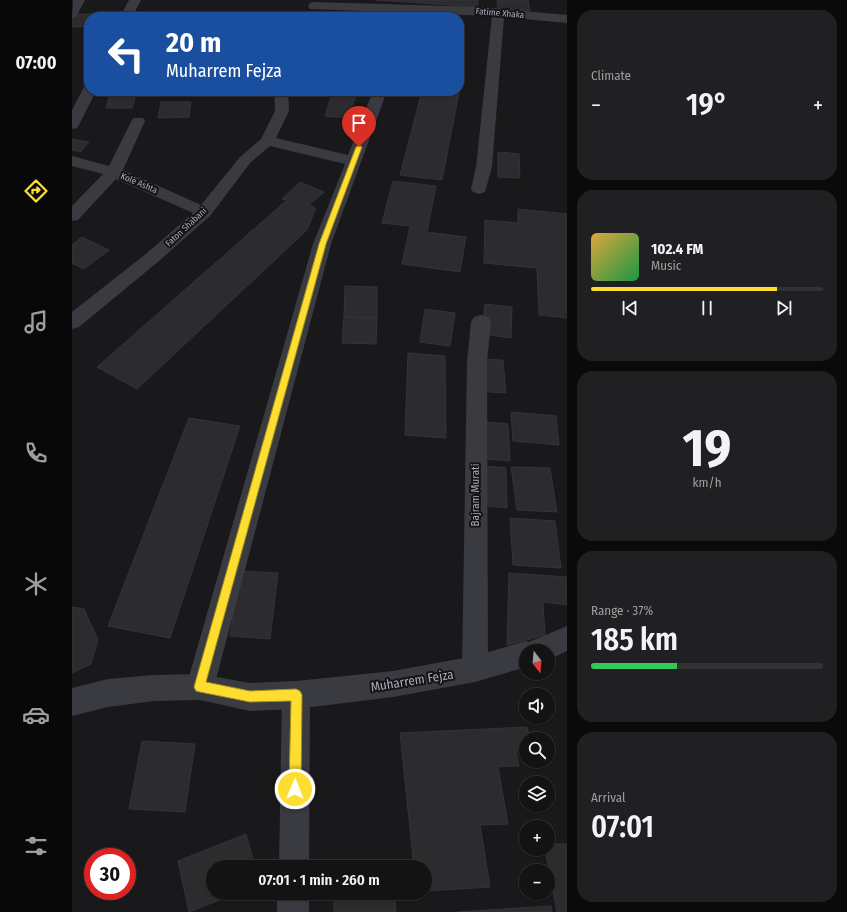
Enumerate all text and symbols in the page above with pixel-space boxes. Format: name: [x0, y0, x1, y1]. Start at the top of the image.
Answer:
street label: Fatime Xhaka: [475, 6, 525, 20]
text: 20 m: [166, 26, 221, 59]
icon: left: [100, 28, 152, 80]
text: 07:00: [16, 52, 56, 74]
text: Muharrem Fejza: [166, 60, 282, 82]
text: Climate: [591, 68, 631, 83]
text: 19°: [686, 87, 728, 123]
text: −: [591, 92, 601, 119]
text: +: [813, 92, 823, 119]
pin: [342, 106, 376, 147]
icon: arrive: [348, 112, 370, 134]
street label: Kolë Ashta: [119, 171, 159, 195]
icon: directions: [22, 177, 50, 205]
street label: Faton Shabani: [164, 206, 208, 248]
text: 102.4 FM: [651, 240, 703, 258]
text: Music: [651, 258, 681, 273]
icon: previous: [619, 297, 641, 319]
icon: pause: [696, 297, 718, 319]
icon: next: [773, 297, 795, 319]
icon: music: [22, 308, 50, 336]
text: 19: [683, 417, 731, 480]
icon: phone: [22, 439, 50, 467]
street label: Bajram Murati: [469, 463, 482, 526]
text: km/h: [693, 475, 722, 490]
icon: climate: [22, 570, 50, 598]
text: Range · 37%: [591, 603, 653, 618]
text: 185 km: [591, 622, 678, 658]
north arrow: [519, 644, 555, 680]
map controls: [519, 644, 555, 900]
street label: Muharrem Fejza: [370, 667, 455, 694]
button: sound: [519, 688, 555, 724]
icon: car: [22, 701, 50, 729]
button: search: [519, 732, 555, 768]
position arrow: [274, 768, 316, 810]
button: layers: [519, 776, 555, 812]
text: Arrival: [591, 790, 625, 805]
text: 07:01: [591, 809, 654, 845]
button: +: [519, 820, 555, 856]
icon: filters: [22, 832, 50, 860]
speed limit sign: 30: [84, 848, 136, 900]
button: −: [519, 864, 555, 900]
text: 07:01 · 1 min · 260 m: [258, 871, 380, 889]

